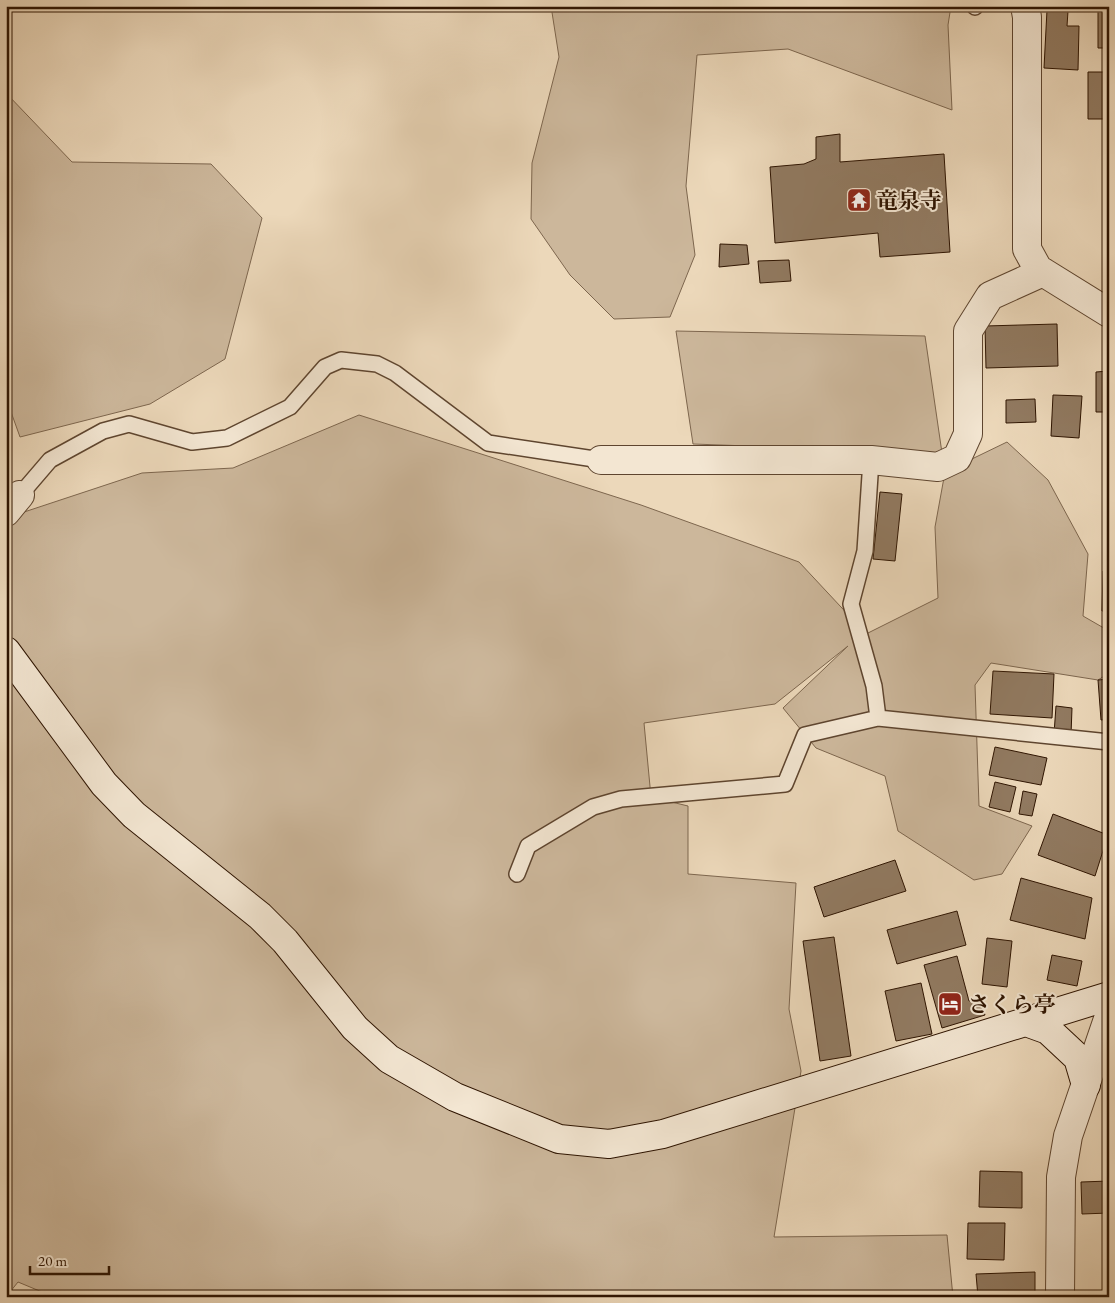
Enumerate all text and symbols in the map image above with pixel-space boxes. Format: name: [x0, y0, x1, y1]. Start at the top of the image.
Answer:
place label: 竜泉寺: [876, 186, 942, 215]
temple icon: 竜泉寺: [846, 187, 872, 213]
place label: さくら亭: [968, 990, 1056, 1019]
hotel icon: さくら亭: [937, 991, 963, 1017]
scale bar: [30, 1243, 109, 1275]
text: 20 m: [38, 1251, 67, 1270]

